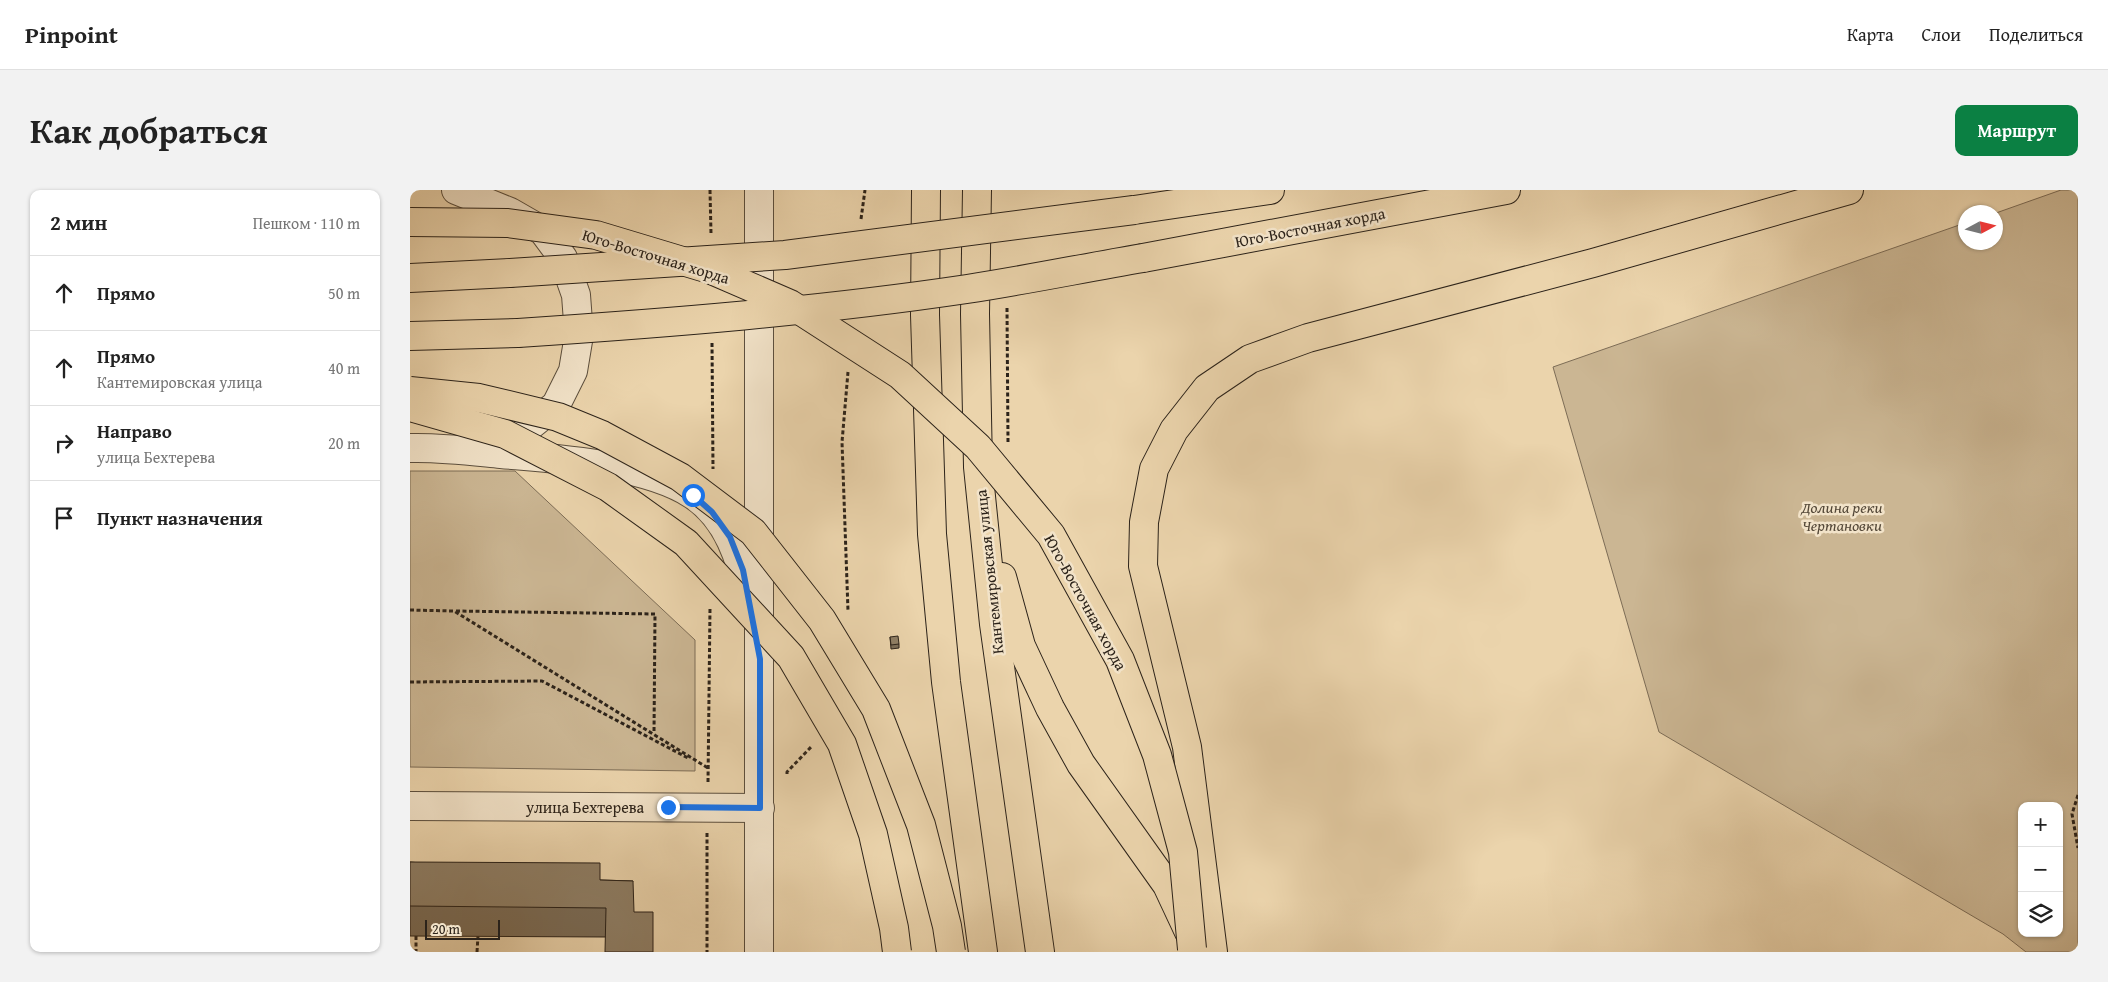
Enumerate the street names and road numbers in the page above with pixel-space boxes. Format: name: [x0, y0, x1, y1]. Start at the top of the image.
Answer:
street label: Юго-Восточная хорда: [1233, 201, 1388, 253]
street label: Юго-Восточная хорда: [579, 222, 733, 290]
street label: Кантемировская улица: [968, 488, 1010, 656]
street label: Юго-Восточная хорда: [1038, 529, 1134, 675]
street label: улица Бехтерева: [525, 795, 645, 819]

